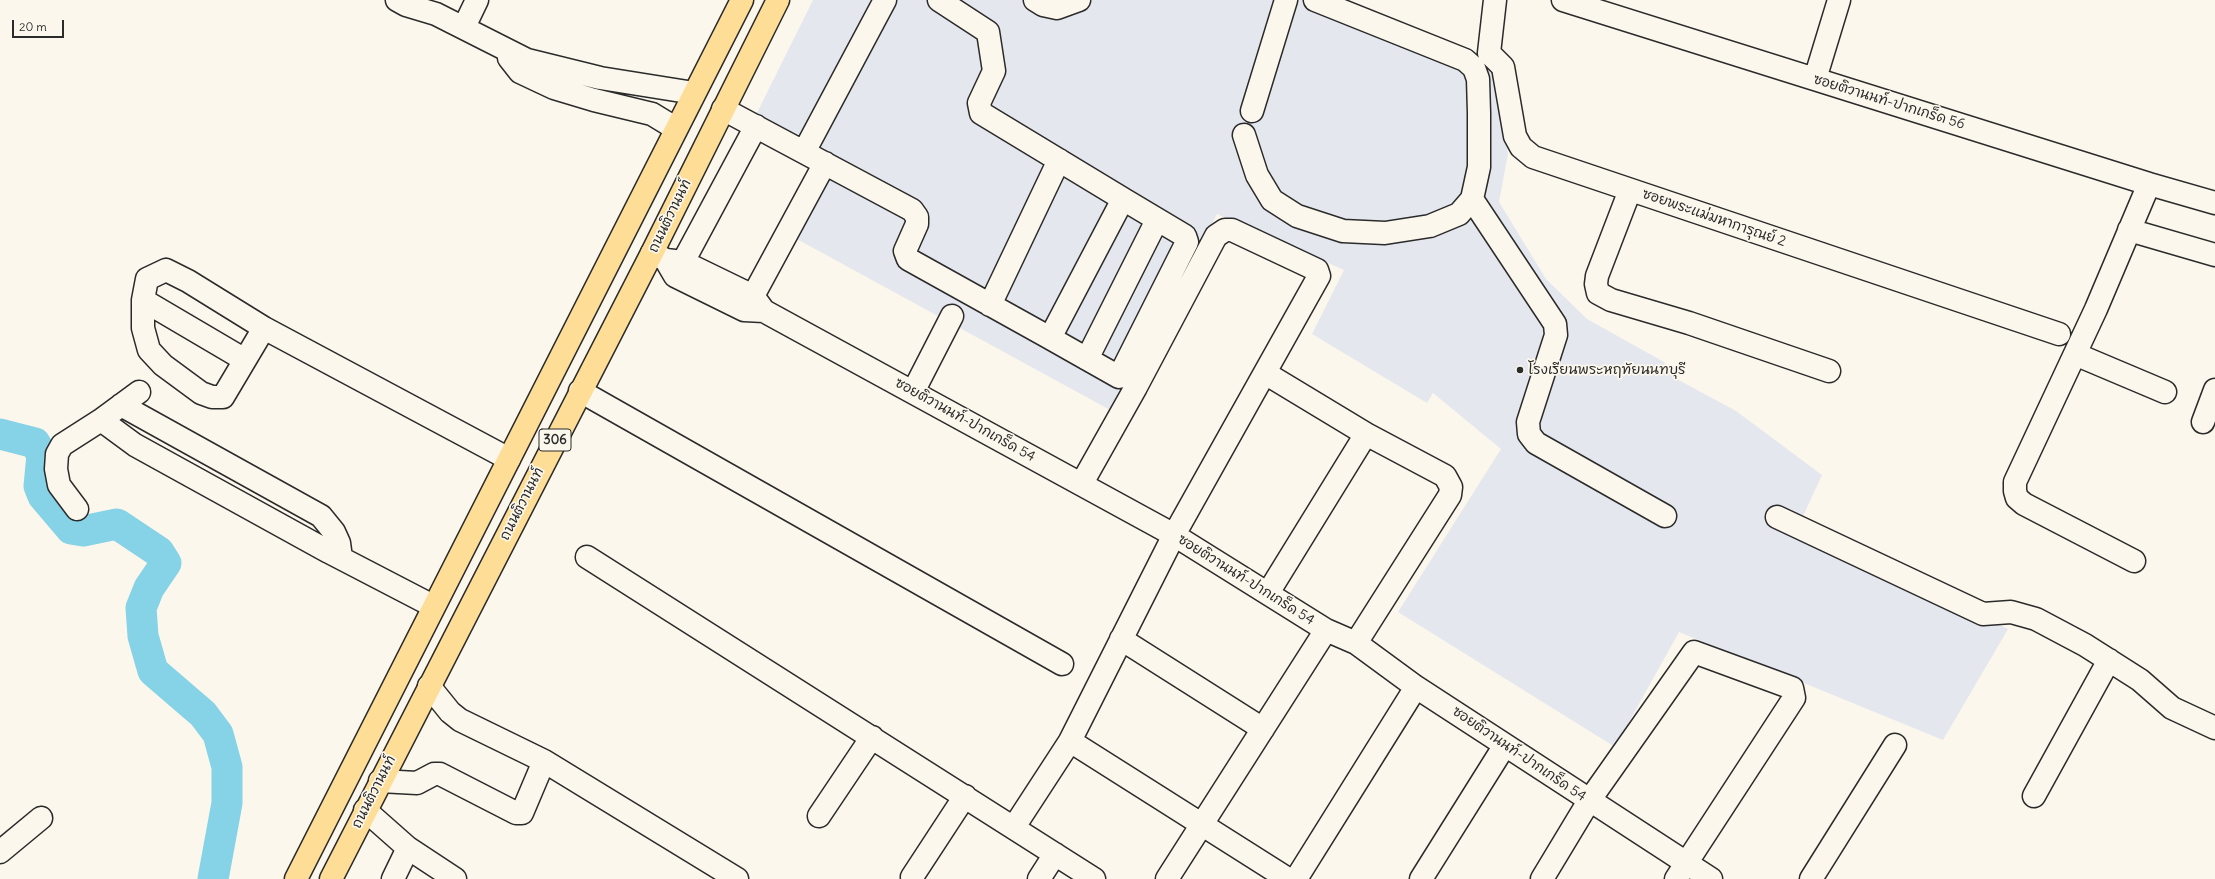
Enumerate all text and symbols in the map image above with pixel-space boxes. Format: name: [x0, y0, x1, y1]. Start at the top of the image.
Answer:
scale bar: [14, 12, 66, 38]
text: 20 m: [19, 19, 47, 34]
street label: ซอยติวานนท์-ปากเกร็ด 56: [1811, 71, 1967, 133]
street label: ถนนติวานนท์: [645, 177, 695, 255]
street label: ซอยพระแม่มหาการุณย์ 2: [1640, 185, 1788, 251]
place label: โรงเรียนพระหฤทัยนนทบุรี: [1528, 362, 1686, 378]
marker: โรงเรียนพระหฤทัยนนทบุรี: [1515, 365, 1525, 375]
street label: ซอยติวานนท์-ปากเกร็ด 54: [892, 374, 1038, 466]
road number: 306: [539, 429, 571, 451]
street label: ถนนติวานนท์: [496, 465, 548, 543]
street label: ซอยติวานนท์-ปากเกร็ด 54: [1175, 531, 1317, 629]
street label: ซอยติวานนท์-ปากเกร็ด 54: [1449, 703, 1589, 805]
street label: ถนนติวานนท์: [348, 753, 400, 831]

